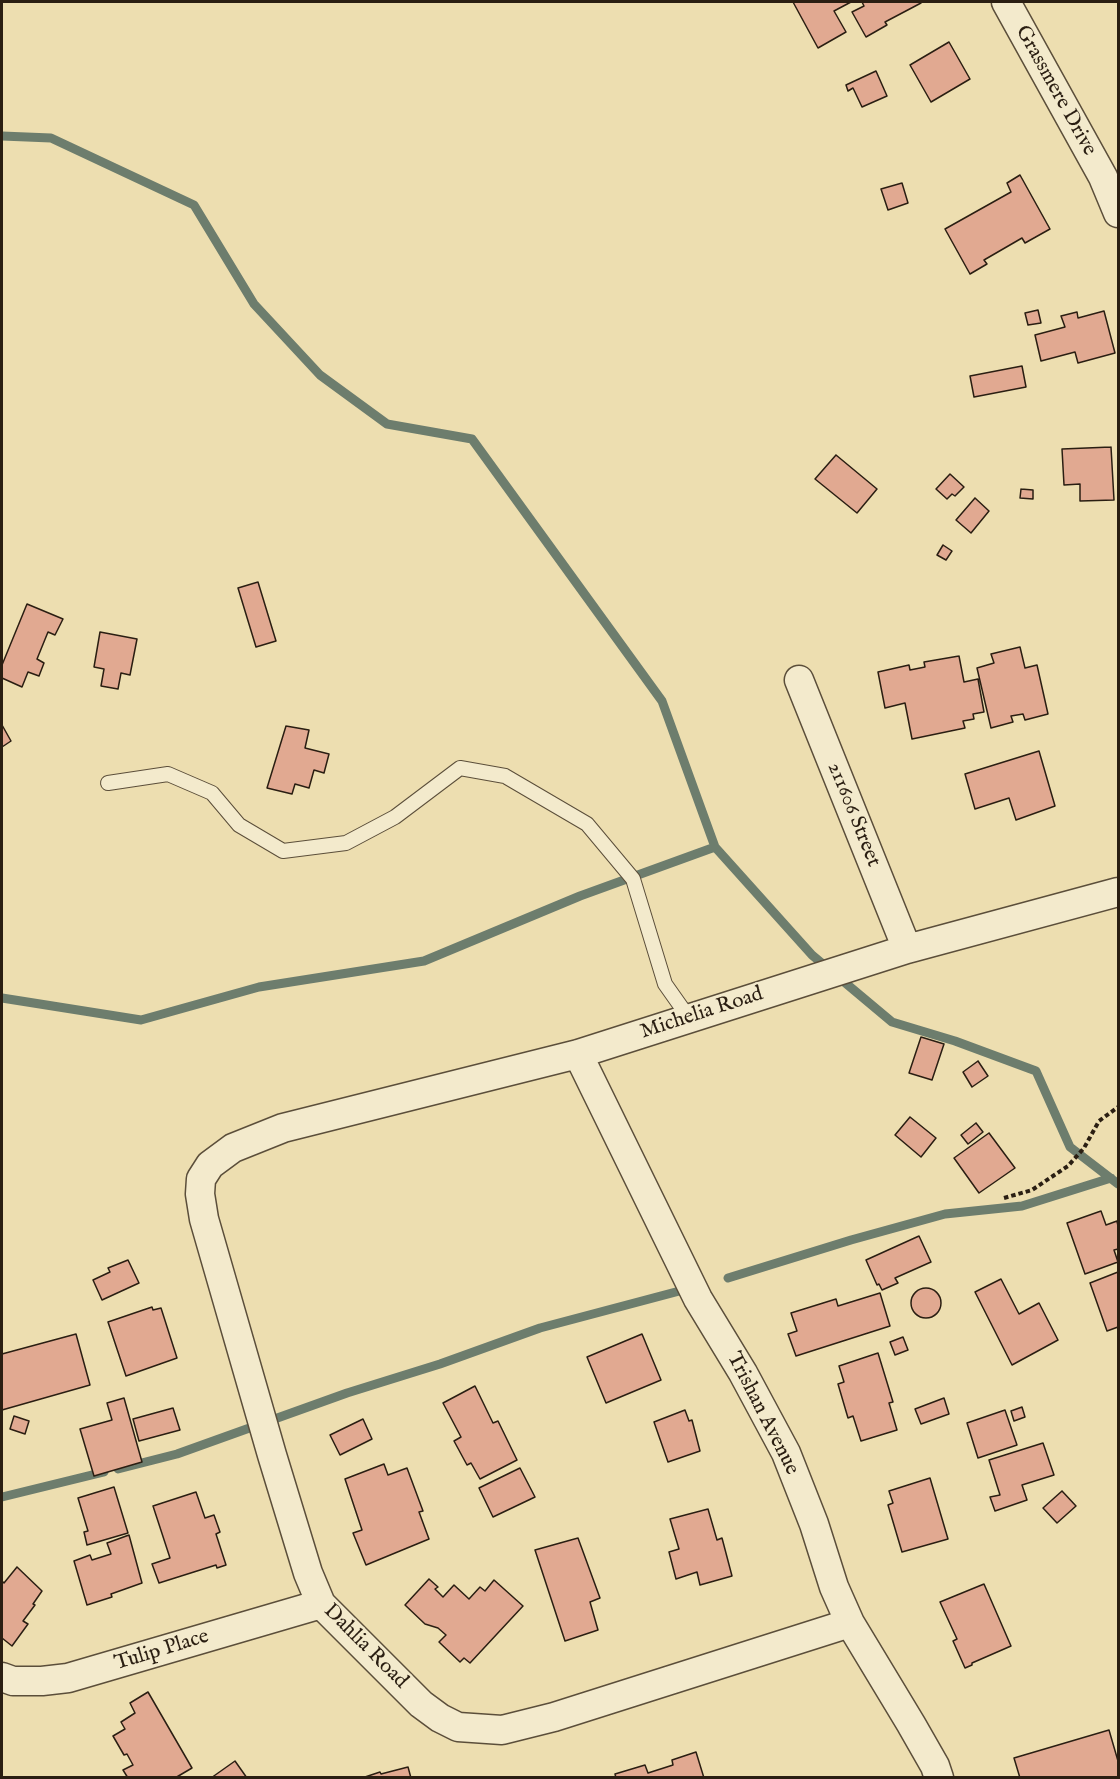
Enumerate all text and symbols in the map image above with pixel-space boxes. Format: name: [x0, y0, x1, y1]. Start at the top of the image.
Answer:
street label: Grassmere Drive: [1009, 22, 1101, 160]
street label: 211606 Street: [821, 759, 885, 871]
street label: Michelia Road: [637, 982, 767, 1046]
street label: Trishan Avenue: [720, 1348, 804, 1480]
street label: Dahlia Road: [317, 1599, 413, 1695]
street label: Tulip Place: [112, 1625, 212, 1677]

